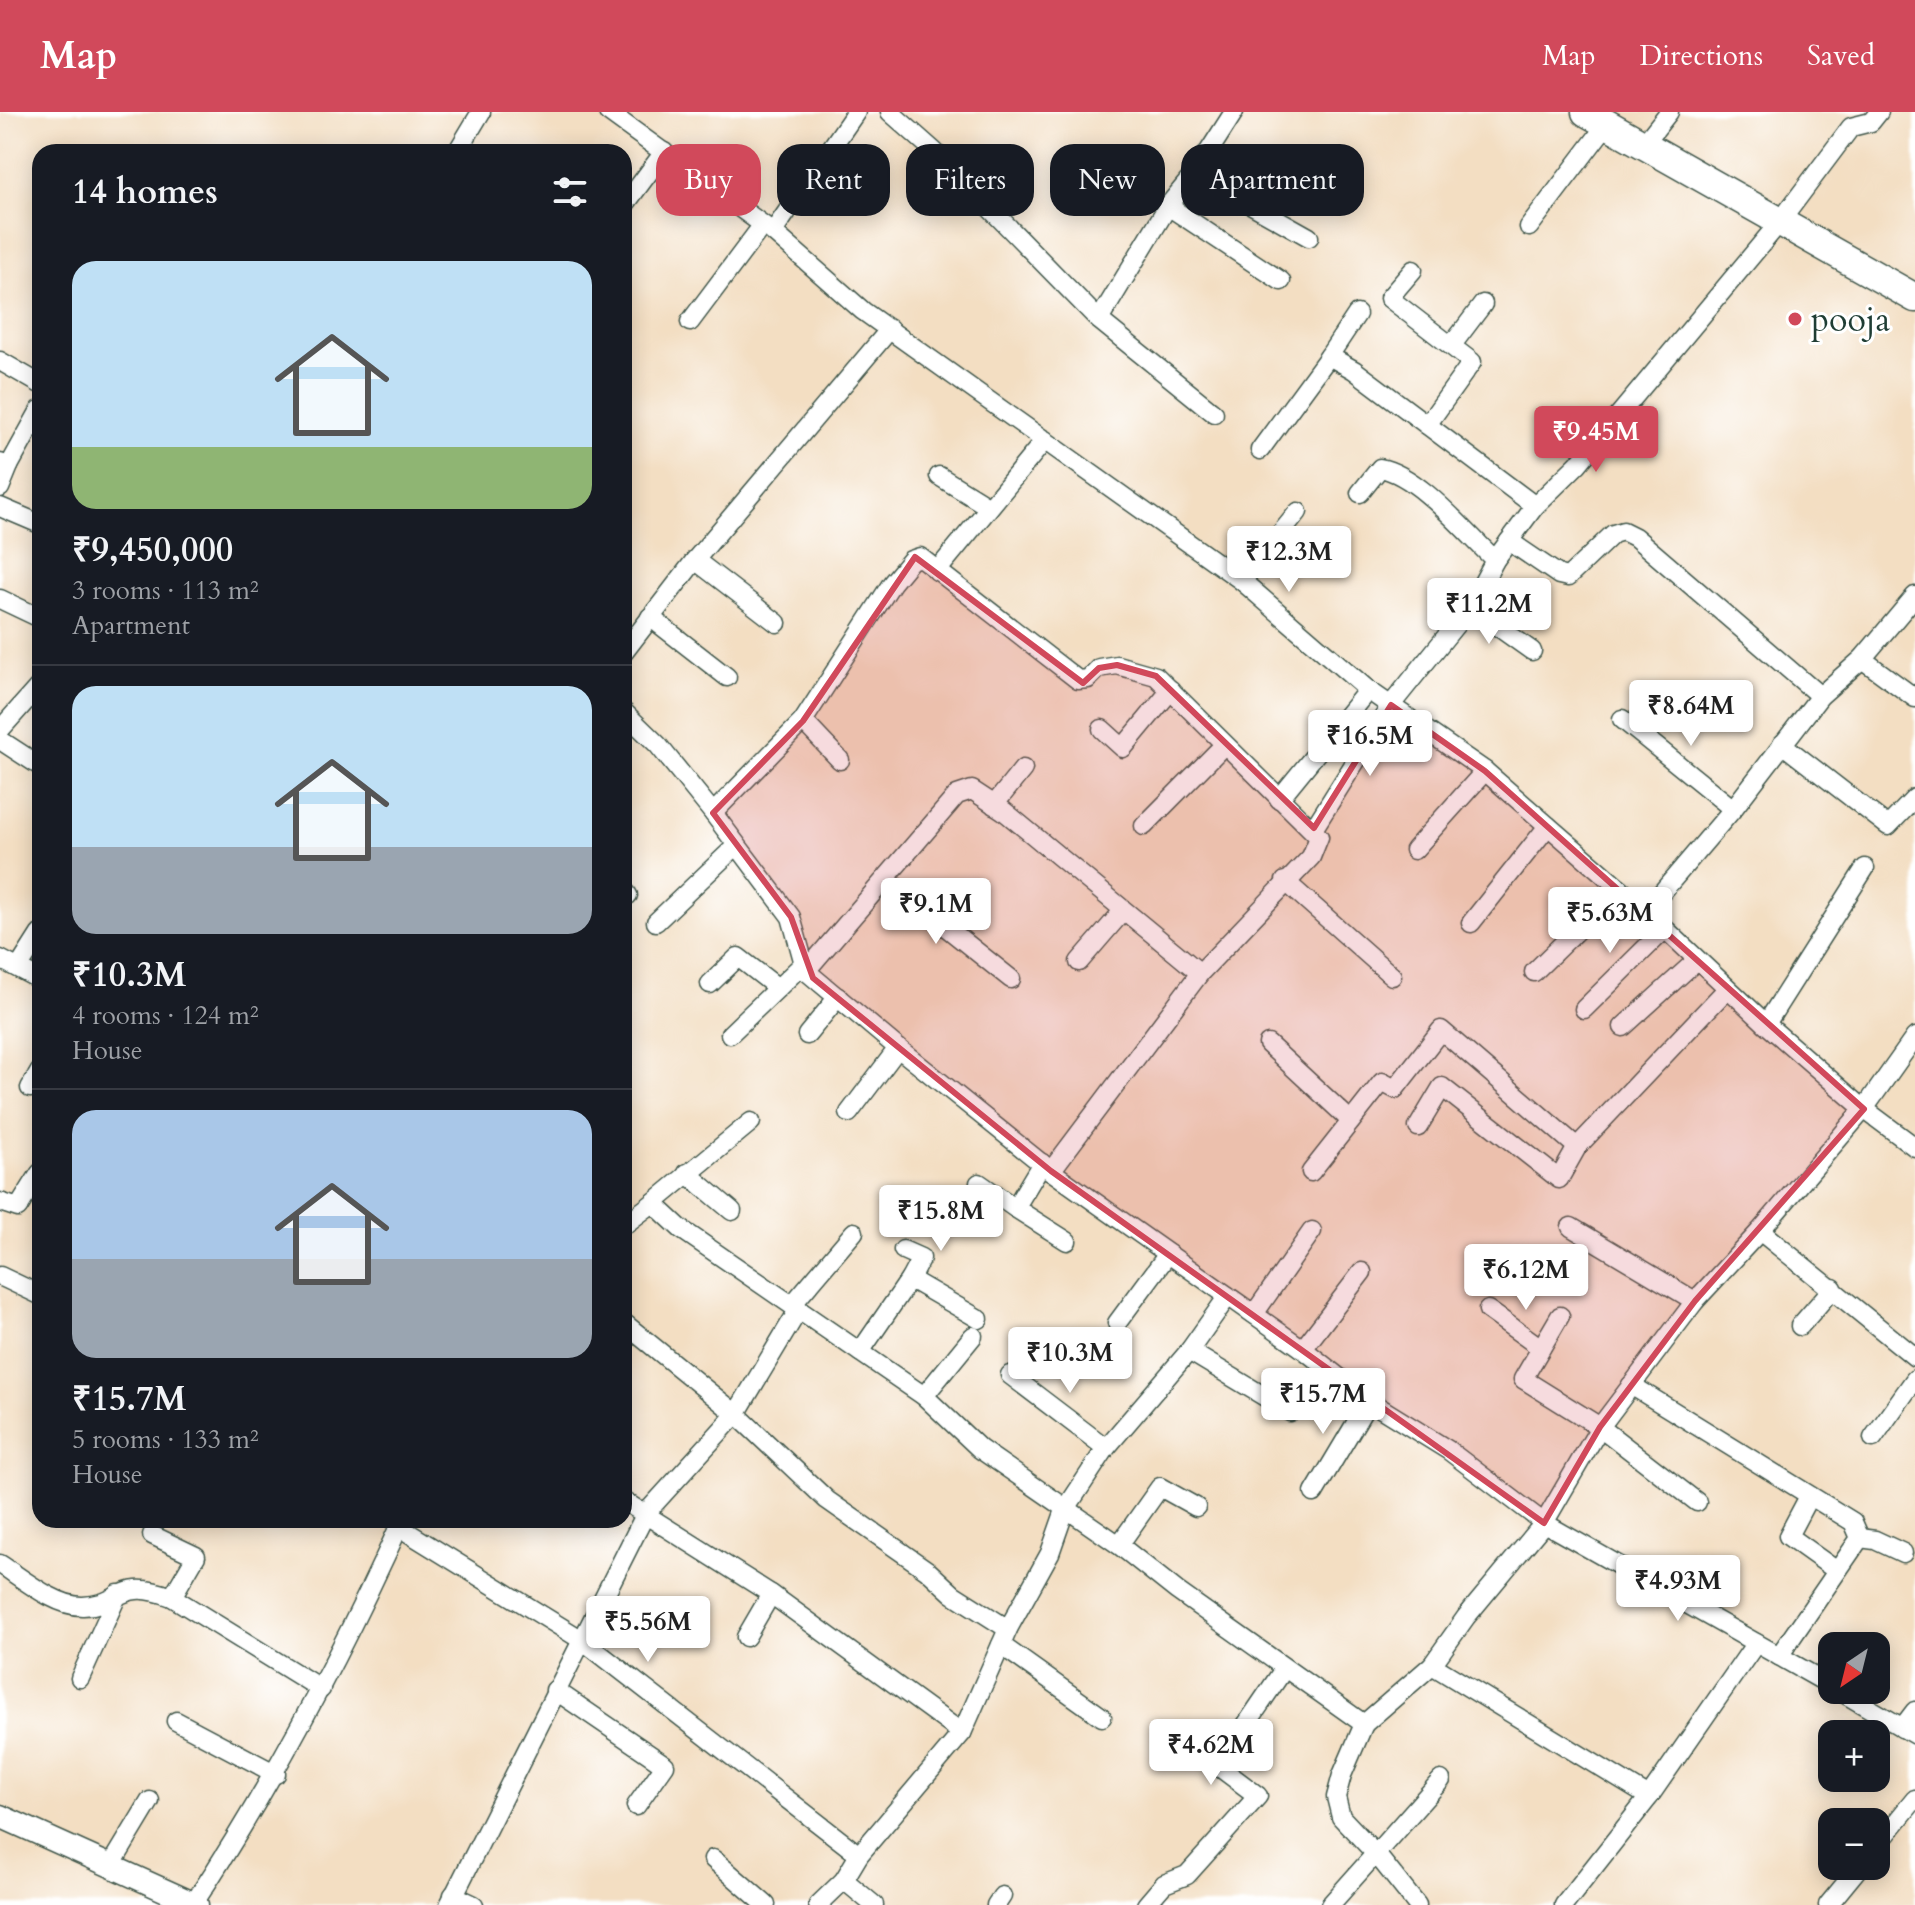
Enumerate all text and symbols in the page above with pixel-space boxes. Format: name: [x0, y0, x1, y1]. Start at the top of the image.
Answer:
text: Map: [40, 30, 117, 82]
text: Map: [1542, 37, 1596, 75]
text: Directions: [1640, 37, 1763, 75]
text: Saved: [1807, 37, 1875, 75]
chip: Buy: [656, 144, 761, 216]
chip: Rent: [777, 144, 890, 216]
chip: Filters: [906, 144, 1034, 216]
chip: New: [1050, 144, 1165, 216]
chip: Apartment: [1181, 144, 1364, 216]
text: 14 homes: [72, 169, 218, 215]
icon: filters: [548, 170, 592, 214]
place label: pooja: [1811, 297, 1890, 343]
marker: pooja: [1786, 310, 1804, 328]
icon: home: [260, 313, 404, 457]
pin: ₹9.45M: [1531, 406, 1661, 474]
text: ₹9.45M: [1552, 414, 1640, 449]
pin: ₹12.3M: [1224, 526, 1354, 594]
text: ₹9,450,000: [72, 527, 233, 573]
text: ₹12.3M: [1245, 534, 1333, 569]
text: 3 rooms · 113 m²: [72, 573, 259, 608]
pin: ₹11.2M: [1424, 578, 1554, 646]
text: ₹11.2M: [1445, 586, 1533, 621]
text: Apartment: [72, 608, 190, 643]
pin: ₹8.64M: [1626, 680, 1756, 748]
text: ₹8.64M: [1647, 688, 1735, 723]
pin: ₹16.5M: [1305, 710, 1435, 778]
text: ₹16.5M: [1326, 718, 1414, 753]
icon: home: [260, 738, 404, 882]
pin: ₹9.1M: [880, 878, 992, 946]
text: ₹9.1M: [899, 886, 973, 921]
pin: ₹5.63M: [1545, 887, 1675, 955]
text: ₹5.63M: [1566, 895, 1654, 930]
text: ₹10.3M: [72, 952, 187, 998]
text: 4 rooms · 124 m²: [72, 998, 259, 1033]
text: House: [72, 1033, 143, 1068]
icon: home: [260, 1162, 404, 1306]
pin: ₹15.8M: [876, 1185, 1006, 1253]
text: ₹15.8M: [897, 1193, 985, 1228]
pin: ₹6.12M: [1461, 1244, 1591, 1312]
text: ₹6.12M: [1482, 1252, 1570, 1287]
pin: ₹10.3M: [1005, 1327, 1135, 1395]
text: ₹10.3M: [1026, 1335, 1114, 1370]
pin: ₹15.7M: [1258, 1368, 1388, 1436]
text: ₹15.7M: [72, 1376, 187, 1422]
text: ₹15.7M: [1279, 1376, 1367, 1411]
text: 5 rooms · 133 m²: [72, 1422, 259, 1457]
text: House: [72, 1457, 143, 1492]
pin: ₹4.93M: [1613, 1555, 1743, 1623]
text: ₹4.93M: [1634, 1563, 1722, 1598]
pin: ₹5.56M: [583, 1596, 713, 1664]
text: ₹5.56M: [604, 1604, 692, 1639]
north arrow: [1818, 1632, 1890, 1704]
map controls: [1818, 1632, 1890, 1880]
pin: ₹4.62M: [1146, 1719, 1276, 1787]
button: +: [1818, 1720, 1890, 1792]
text: ₹4.62M: [1167, 1727, 1255, 1762]
button: −: [1818, 1808, 1890, 1880]

